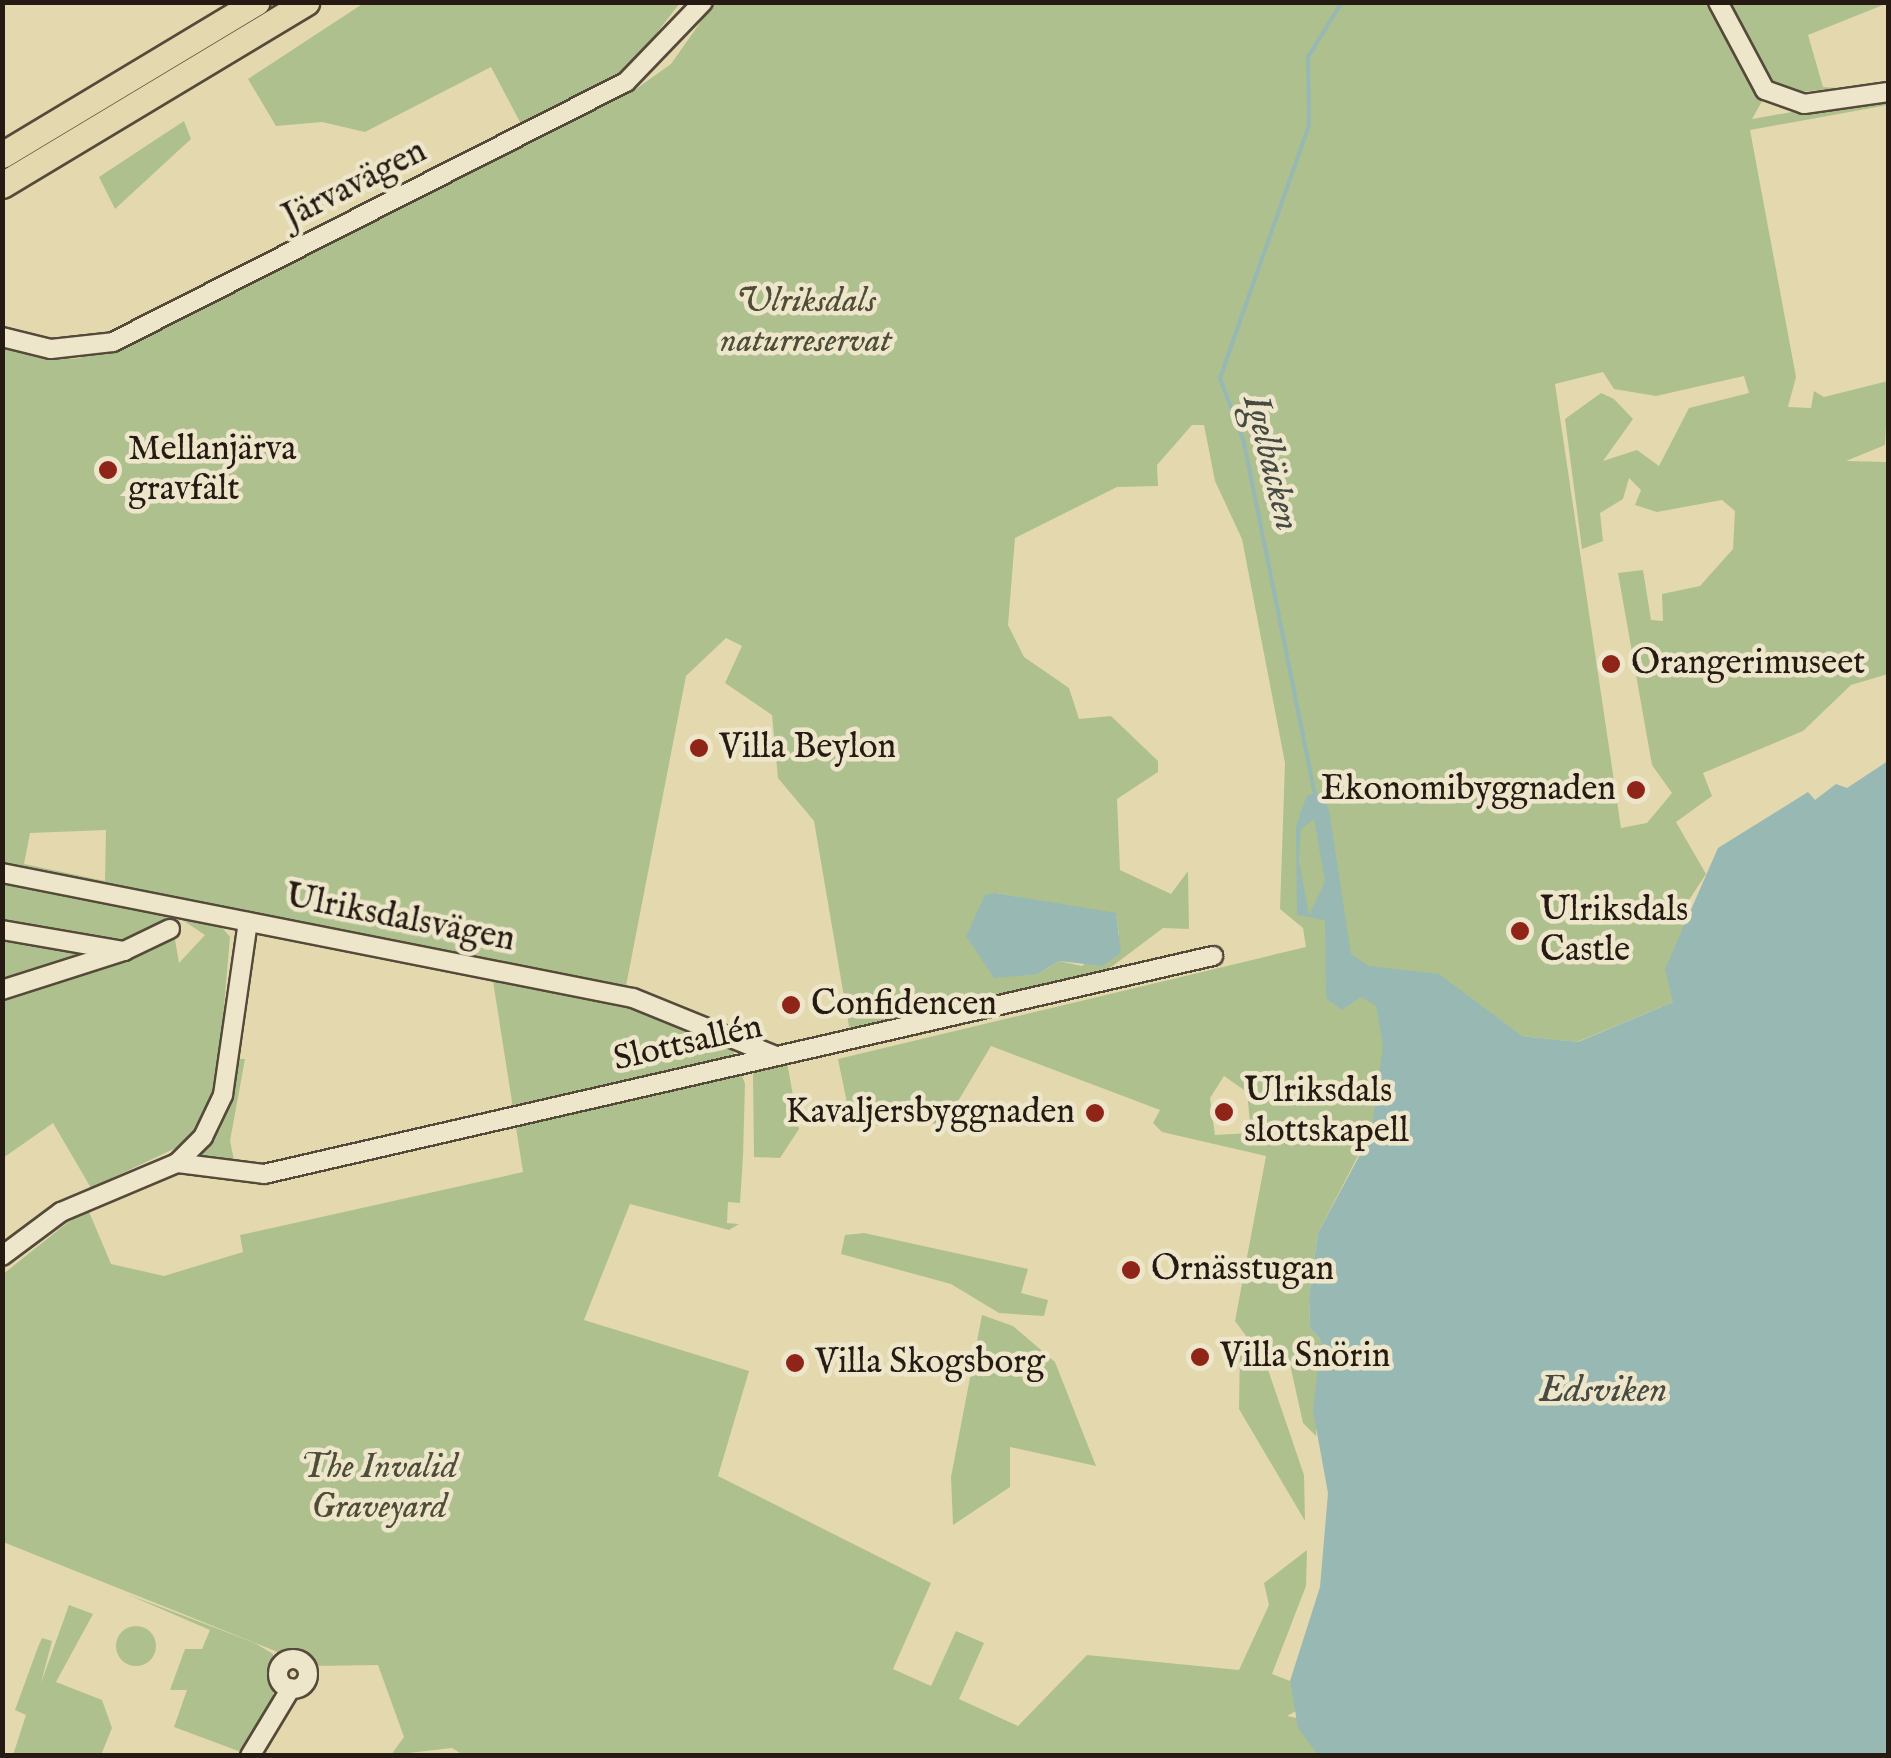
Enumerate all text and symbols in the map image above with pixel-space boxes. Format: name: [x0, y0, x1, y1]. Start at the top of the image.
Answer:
street label: Järvavägen: [276, 131, 434, 239]
park label: Ulriksdals naturreservat: [720, 281, 892, 363]
water label: Igelbäcken: [1231, 390, 1309, 536]
place label: Mellanjärva gravfält: [128, 429, 296, 511]
marker: Mellanjärva gravfält: [97, 459, 119, 481]
place label: Orangerimuseet: [1631, 643, 1865, 685]
marker: Orangerimuseet: [1600, 653, 1622, 675]
place label: Villa Beylon: [719, 727, 896, 769]
marker: Villa Beylon: [688, 737, 710, 759]
place label: Ekonomibyggnaden: [1321, 769, 1616, 811]
marker: Ekonomibyggnaden: [1625, 779, 1647, 801]
street label: Ulriksdalsvägen: [282, 876, 518, 962]
place label: Ulriksdals Castle: [1540, 890, 1688, 972]
marker: Ulriksdals Castle: [1509, 920, 1531, 942]
place label: Confidencen: [811, 984, 997, 1026]
marker: Confidencen: [780, 994, 802, 1016]
street label: Slottsallén: [610, 1007, 766, 1081]
place label: Ulriksdals slottskapell: [1244, 1071, 1409, 1153]
place label: Kavaljersbyggnaden: [785, 1092, 1075, 1134]
marker: Ulriksdals slottskapell: [1213, 1101, 1235, 1123]
marker: Kavaljersbyggnaden: [1084, 1102, 1106, 1124]
place label: Ornässtugan: [1151, 1249, 1334, 1291]
marker: Ornässtugan: [1120, 1259, 1142, 1281]
place label: Villa Snörin: [1220, 1336, 1390, 1378]
place label: Villa Skogsborg: [815, 1342, 1045, 1384]
marker: Villa Snörin: [1189, 1346, 1211, 1368]
marker: Villa Skogsborg: [784, 1352, 806, 1374]
water label: Edsviken: [1539, 1369, 1667, 1415]
park label: The Invalid Graveyard: [300, 1447, 458, 1529]

